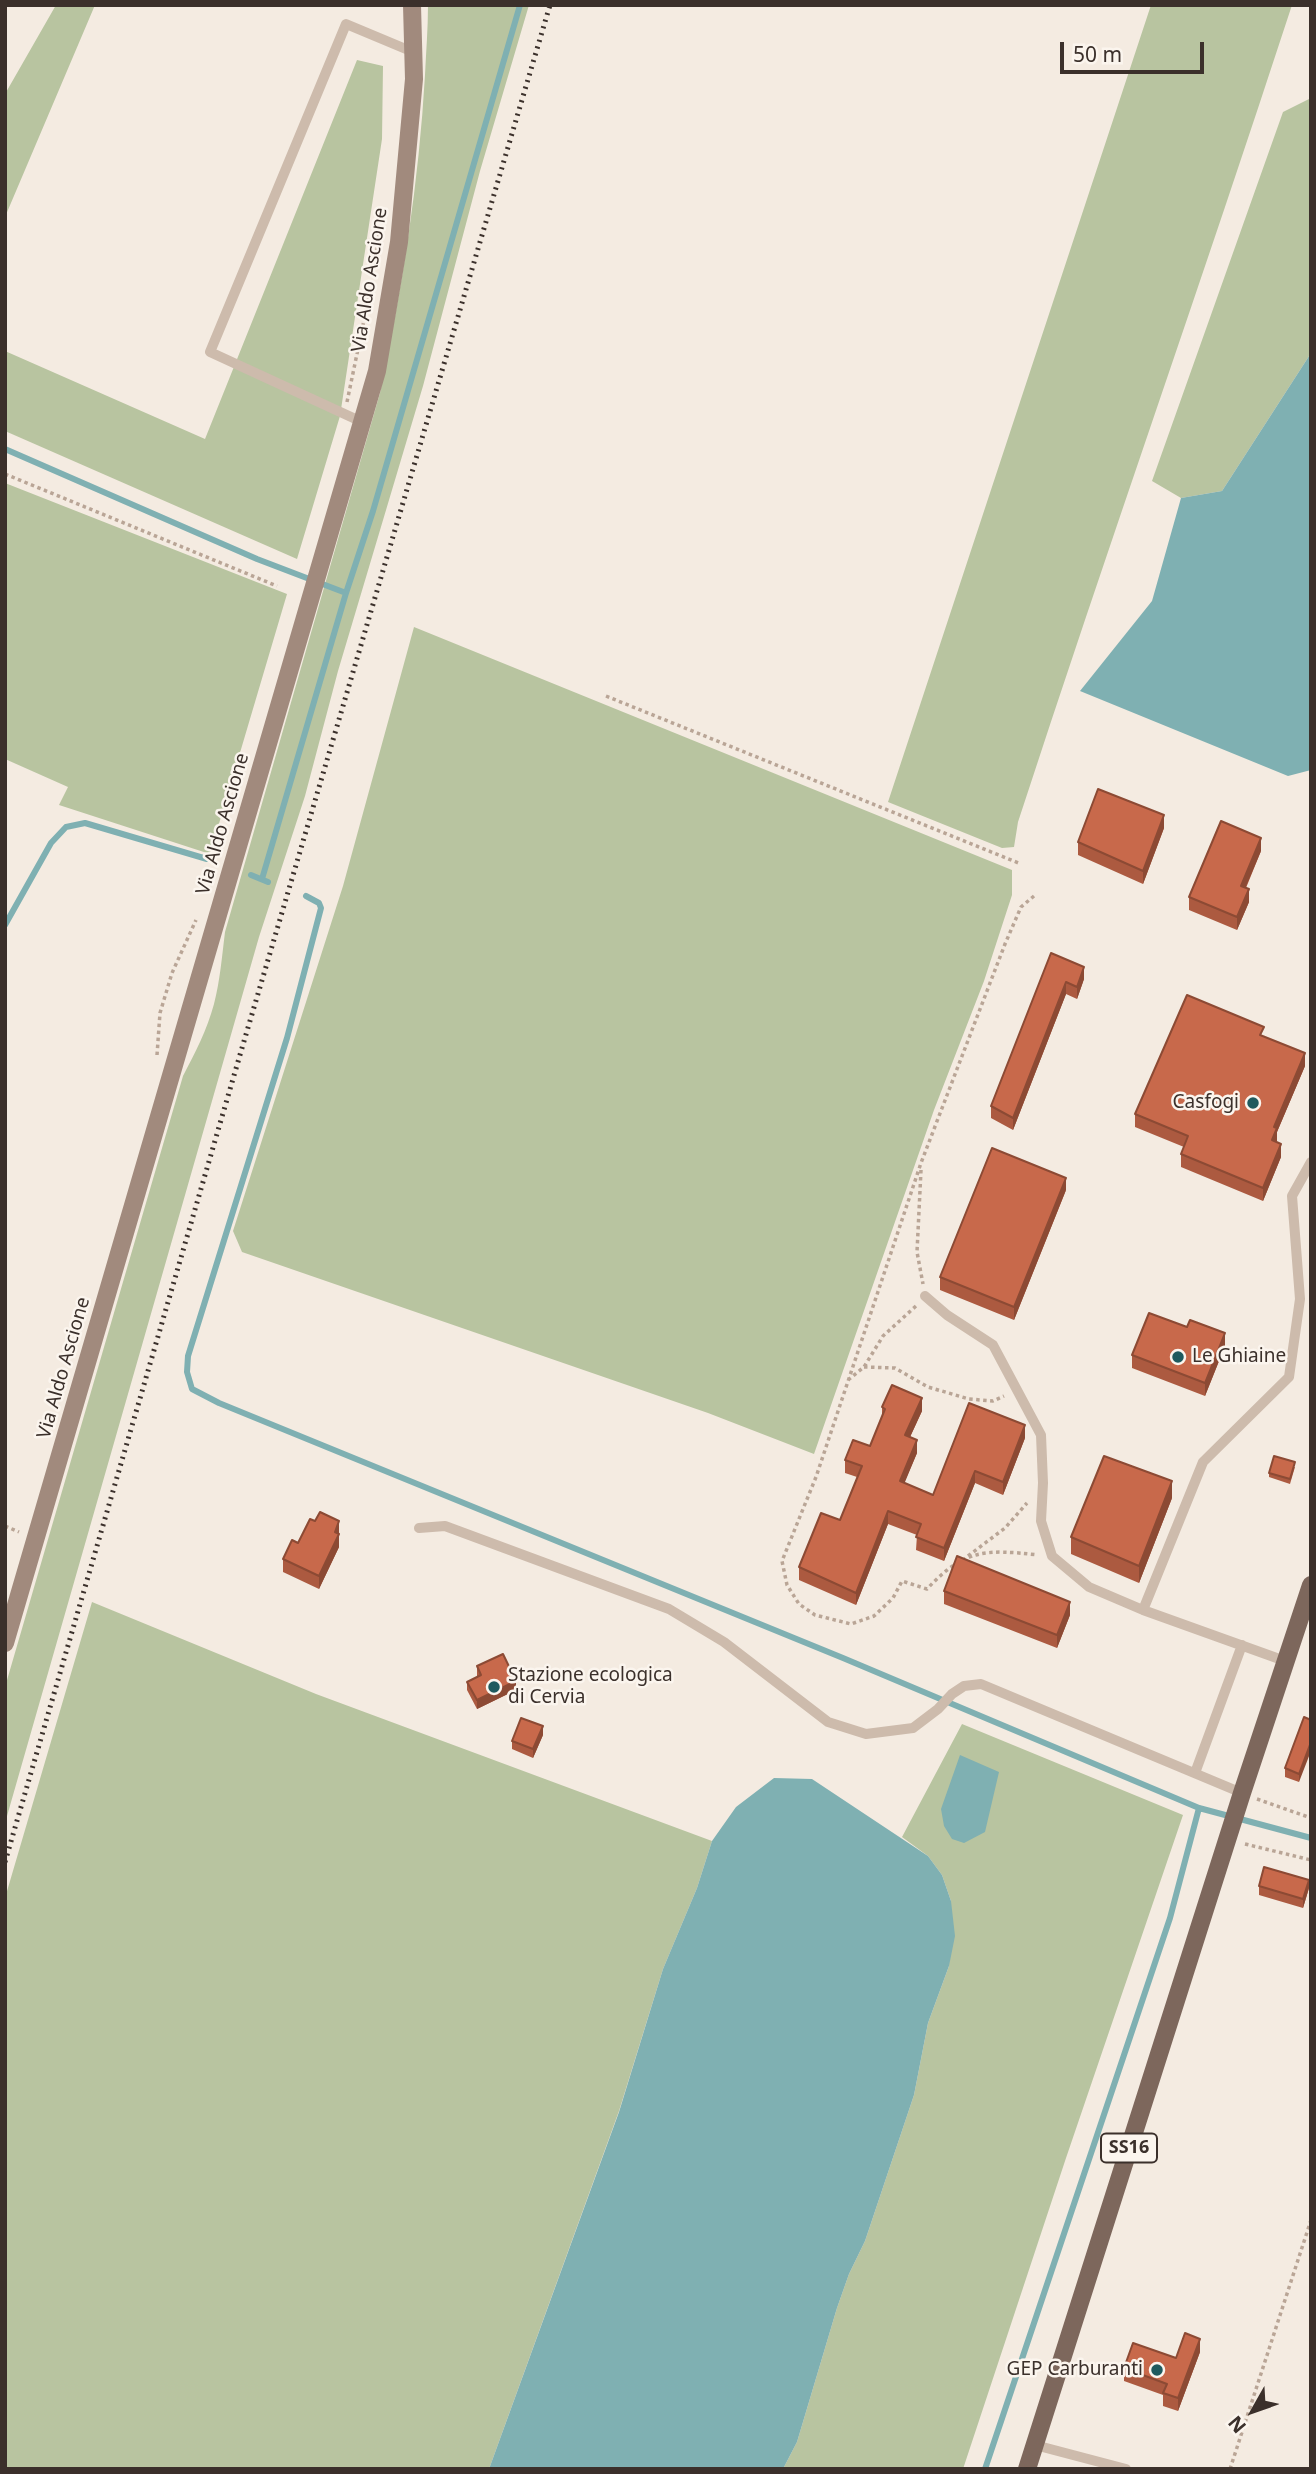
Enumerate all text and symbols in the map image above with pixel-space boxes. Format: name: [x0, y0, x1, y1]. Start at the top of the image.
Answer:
scale bar: [1064, 28, 1208, 72]
text: 50 m: [1073, 40, 1122, 68]
street label: Via Aldo Ascione: [347, 206, 393, 354]
street label: Via Aldo Ascione: [192, 751, 254, 897]
place label: Casfogi: [1173, 1092, 1239, 1114]
marker: Casfogi: [1245, 1095, 1261, 1111]
street label: Via Aldo Ascione: [33, 1295, 95, 1441]
place label: Le Ghiaine: [1192, 1346, 1286, 1368]
marker: Le Ghiaine: [1170, 1349, 1186, 1365]
place label: Stazione ecologica di Cervia: [508, 1665, 673, 1709]
marker: Stazione ecologica di Cervia: [486, 1679, 502, 1695]
road number: SS16: [1101, 2134, 1157, 2162]
place label: GEP Carburanti: [1007, 2359, 1143, 2381]
marker: GEP Carburanti: [1149, 2362, 1165, 2378]
north arrow: [1218, 2376, 1288, 2446]
text: N: [1222, 2410, 1252, 2439]

